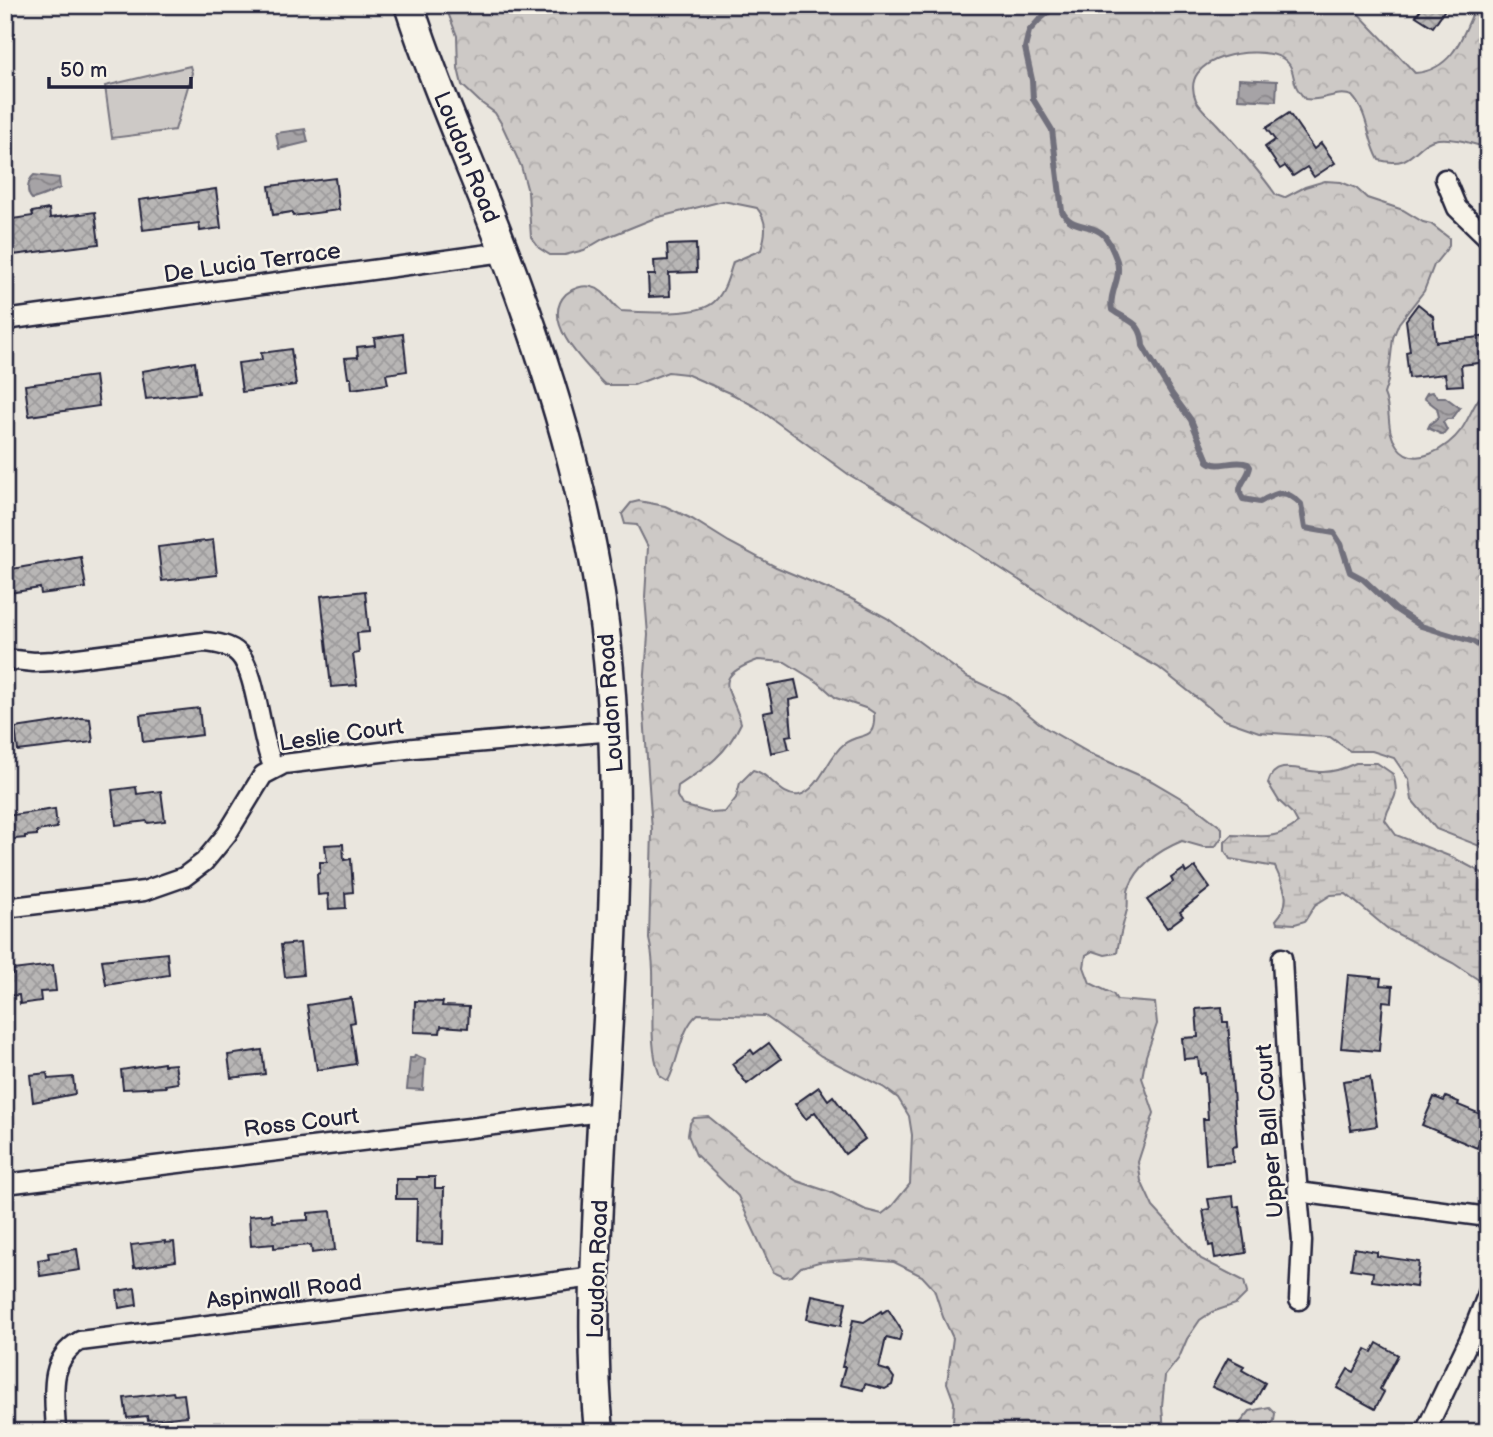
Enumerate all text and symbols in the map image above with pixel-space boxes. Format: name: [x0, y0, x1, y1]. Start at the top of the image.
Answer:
scale bar: [49, 46, 191, 90]
text: 50 m: [60, 58, 107, 83]
street label: Loudon Road: [427, 88, 505, 227]
street label: De Lucia Terrace: [162, 237, 343, 289]
street label: Loudon Road: [592, 633, 630, 773]
street label: Leslie Court: [277, 712, 405, 758]
street label: Upper Ball Court: [1250, 1043, 1290, 1219]
street label: Ross Court: [242, 1102, 360, 1144]
street label: Loudon Road: [582, 1199, 614, 1339]
street label: Aspinwall Road: [205, 1269, 363, 1315]

